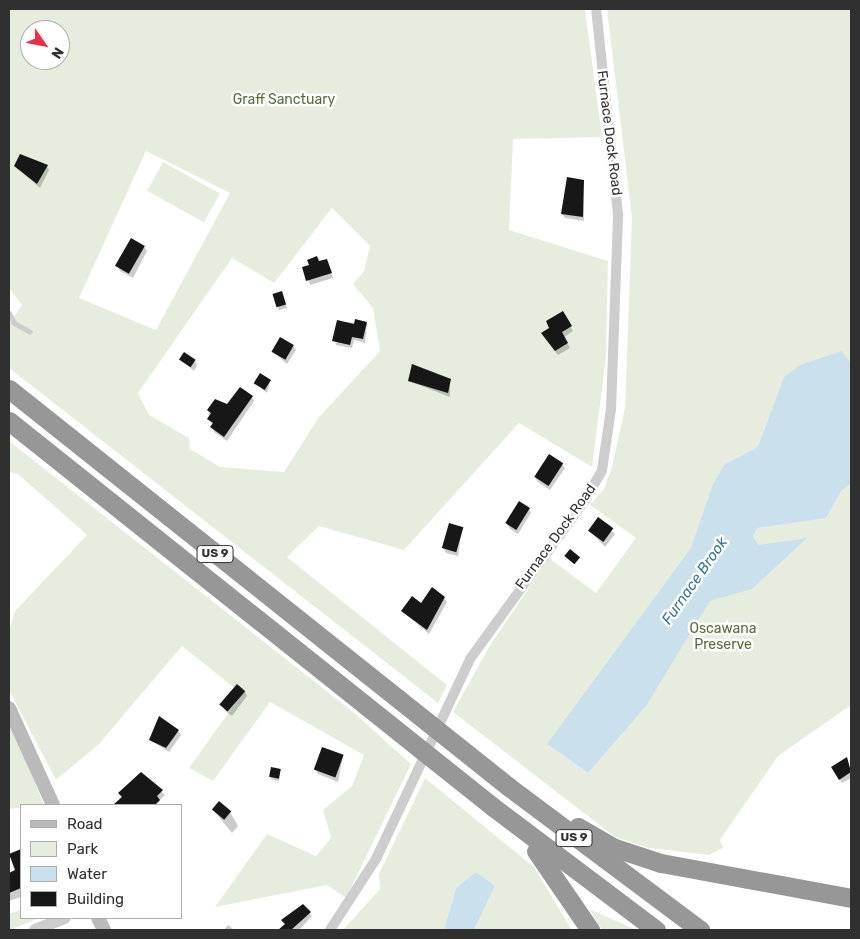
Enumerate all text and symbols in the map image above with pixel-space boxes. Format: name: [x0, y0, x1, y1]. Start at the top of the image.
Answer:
north arrow: [20, 20, 70, 70]
text: N: [47, 44, 67, 62]
street label: Furnace Dock Road: [593, 69, 625, 197]
park label: Graff Sanctuary: [233, 92, 335, 108]
street label: Furnace Dock Road: [512, 481, 600, 593]
water label: Furnace Brook: [658, 534, 732, 628]
road number: US 9: [196, 544, 234, 564]
park label: Oscawana Preserve: [690, 621, 756, 654]
legend: [20, 804, 182, 919]
text: Road: [67, 815, 103, 833]
road number: US 9: [555, 828, 593, 848]
text: Park: [67, 840, 98, 858]
text: Water: [67, 865, 107, 883]
text: Building: [67, 890, 124, 908]

